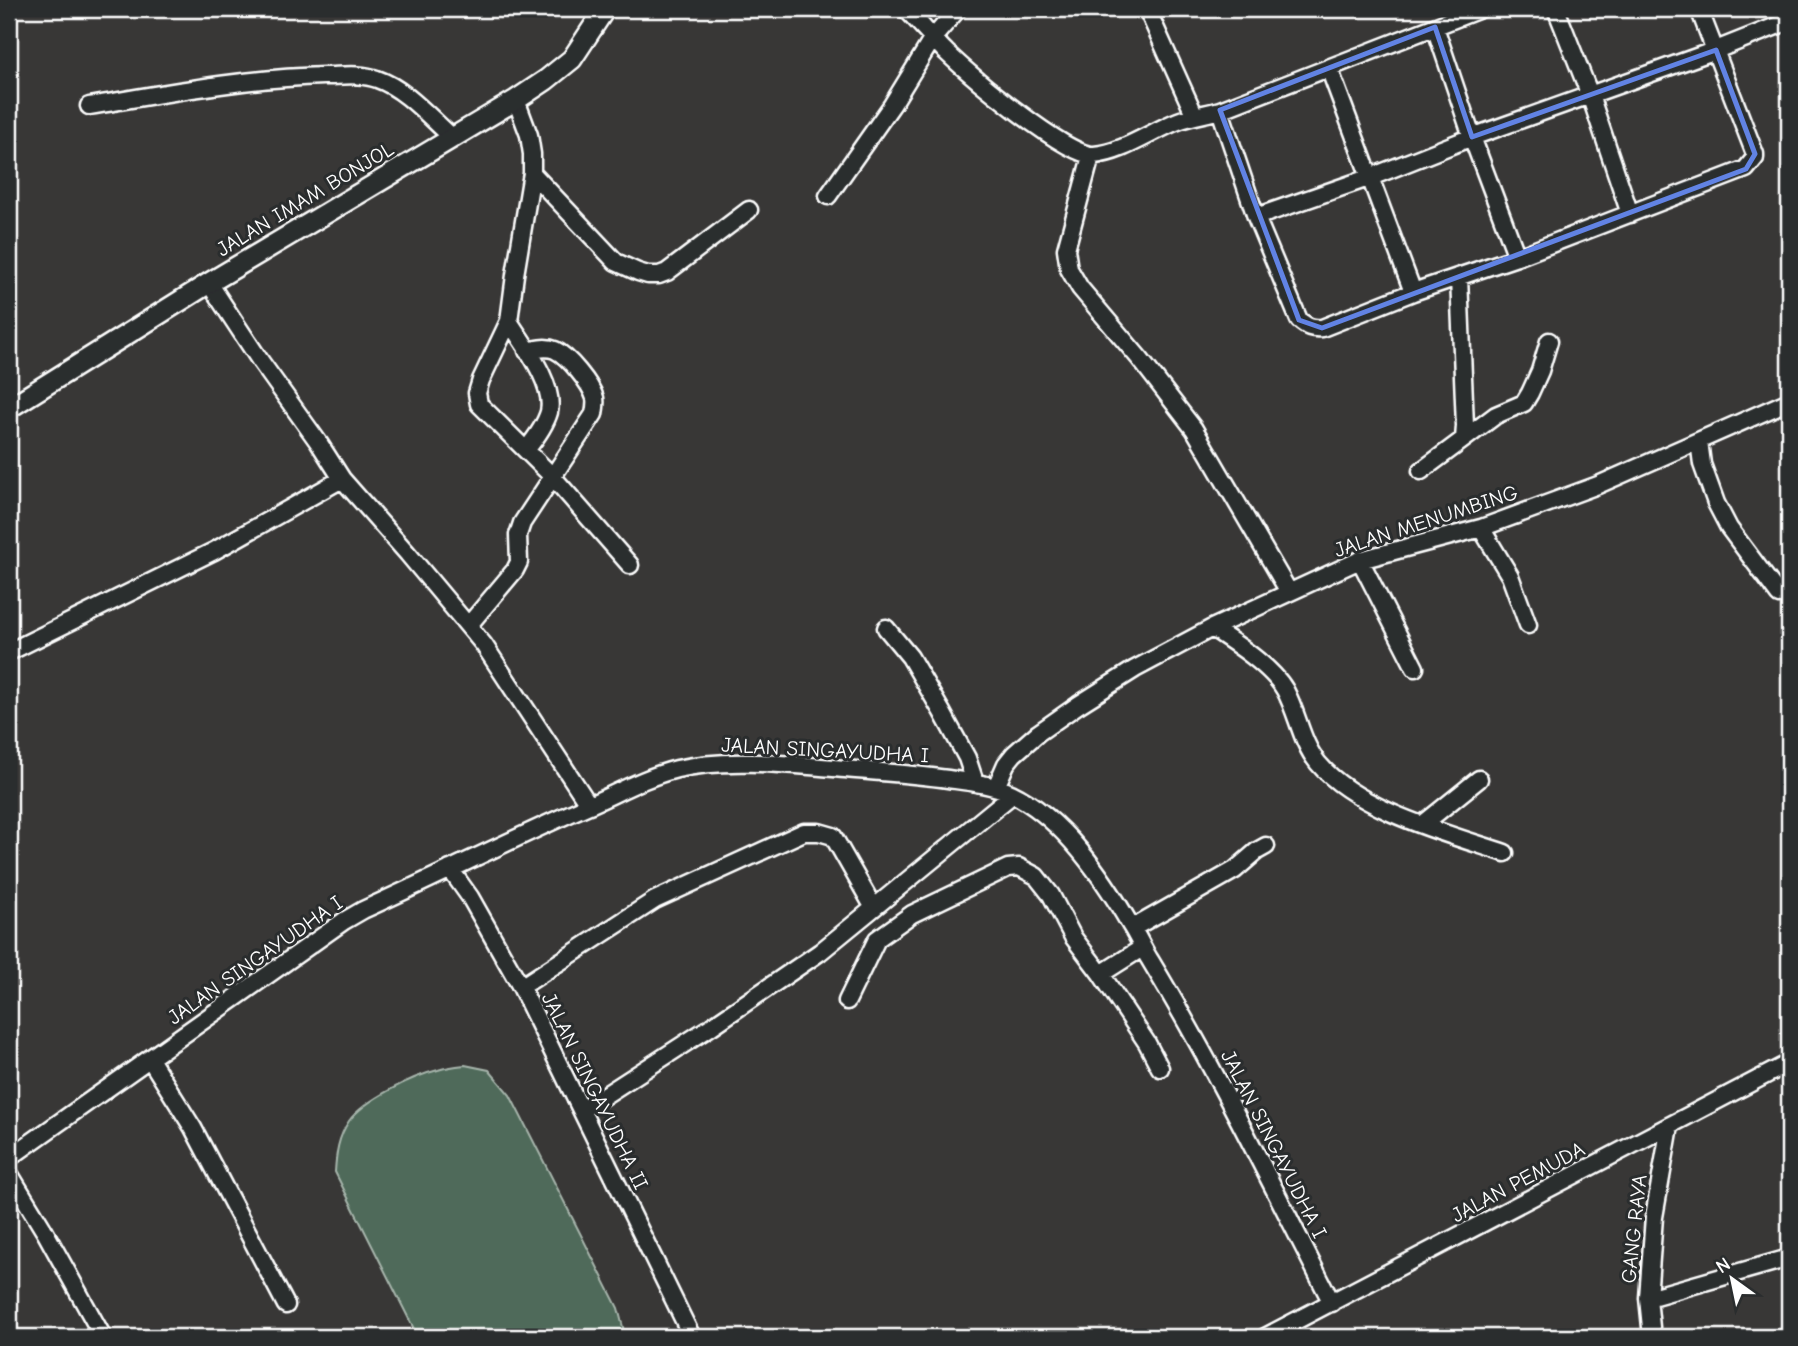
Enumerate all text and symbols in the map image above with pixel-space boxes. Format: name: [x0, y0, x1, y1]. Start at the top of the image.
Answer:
street label: JALAN IMAM BONJOL: [212, 136, 398, 261]
street label: JALAN MENUMBING: [1331, 480, 1521, 562]
street label: JALAN SINGAYUDHA I: [721, 733, 929, 767]
street label: JALAN SINGAYUDHA I: [163, 891, 347, 1029]
street label: JALAN SINGAYUDHA II: [537, 989, 653, 1193]
street label: JALAN SINGAYUDHA I: [1216, 1046, 1332, 1242]
street label: JALAN PEMUDA: [1447, 1137, 1589, 1227]
street label: GANG RAYA: [1616, 1173, 1652, 1285]
north arrow: [1696, 1244, 1766, 1314]
text: N: [1712, 1253, 1734, 1278]

